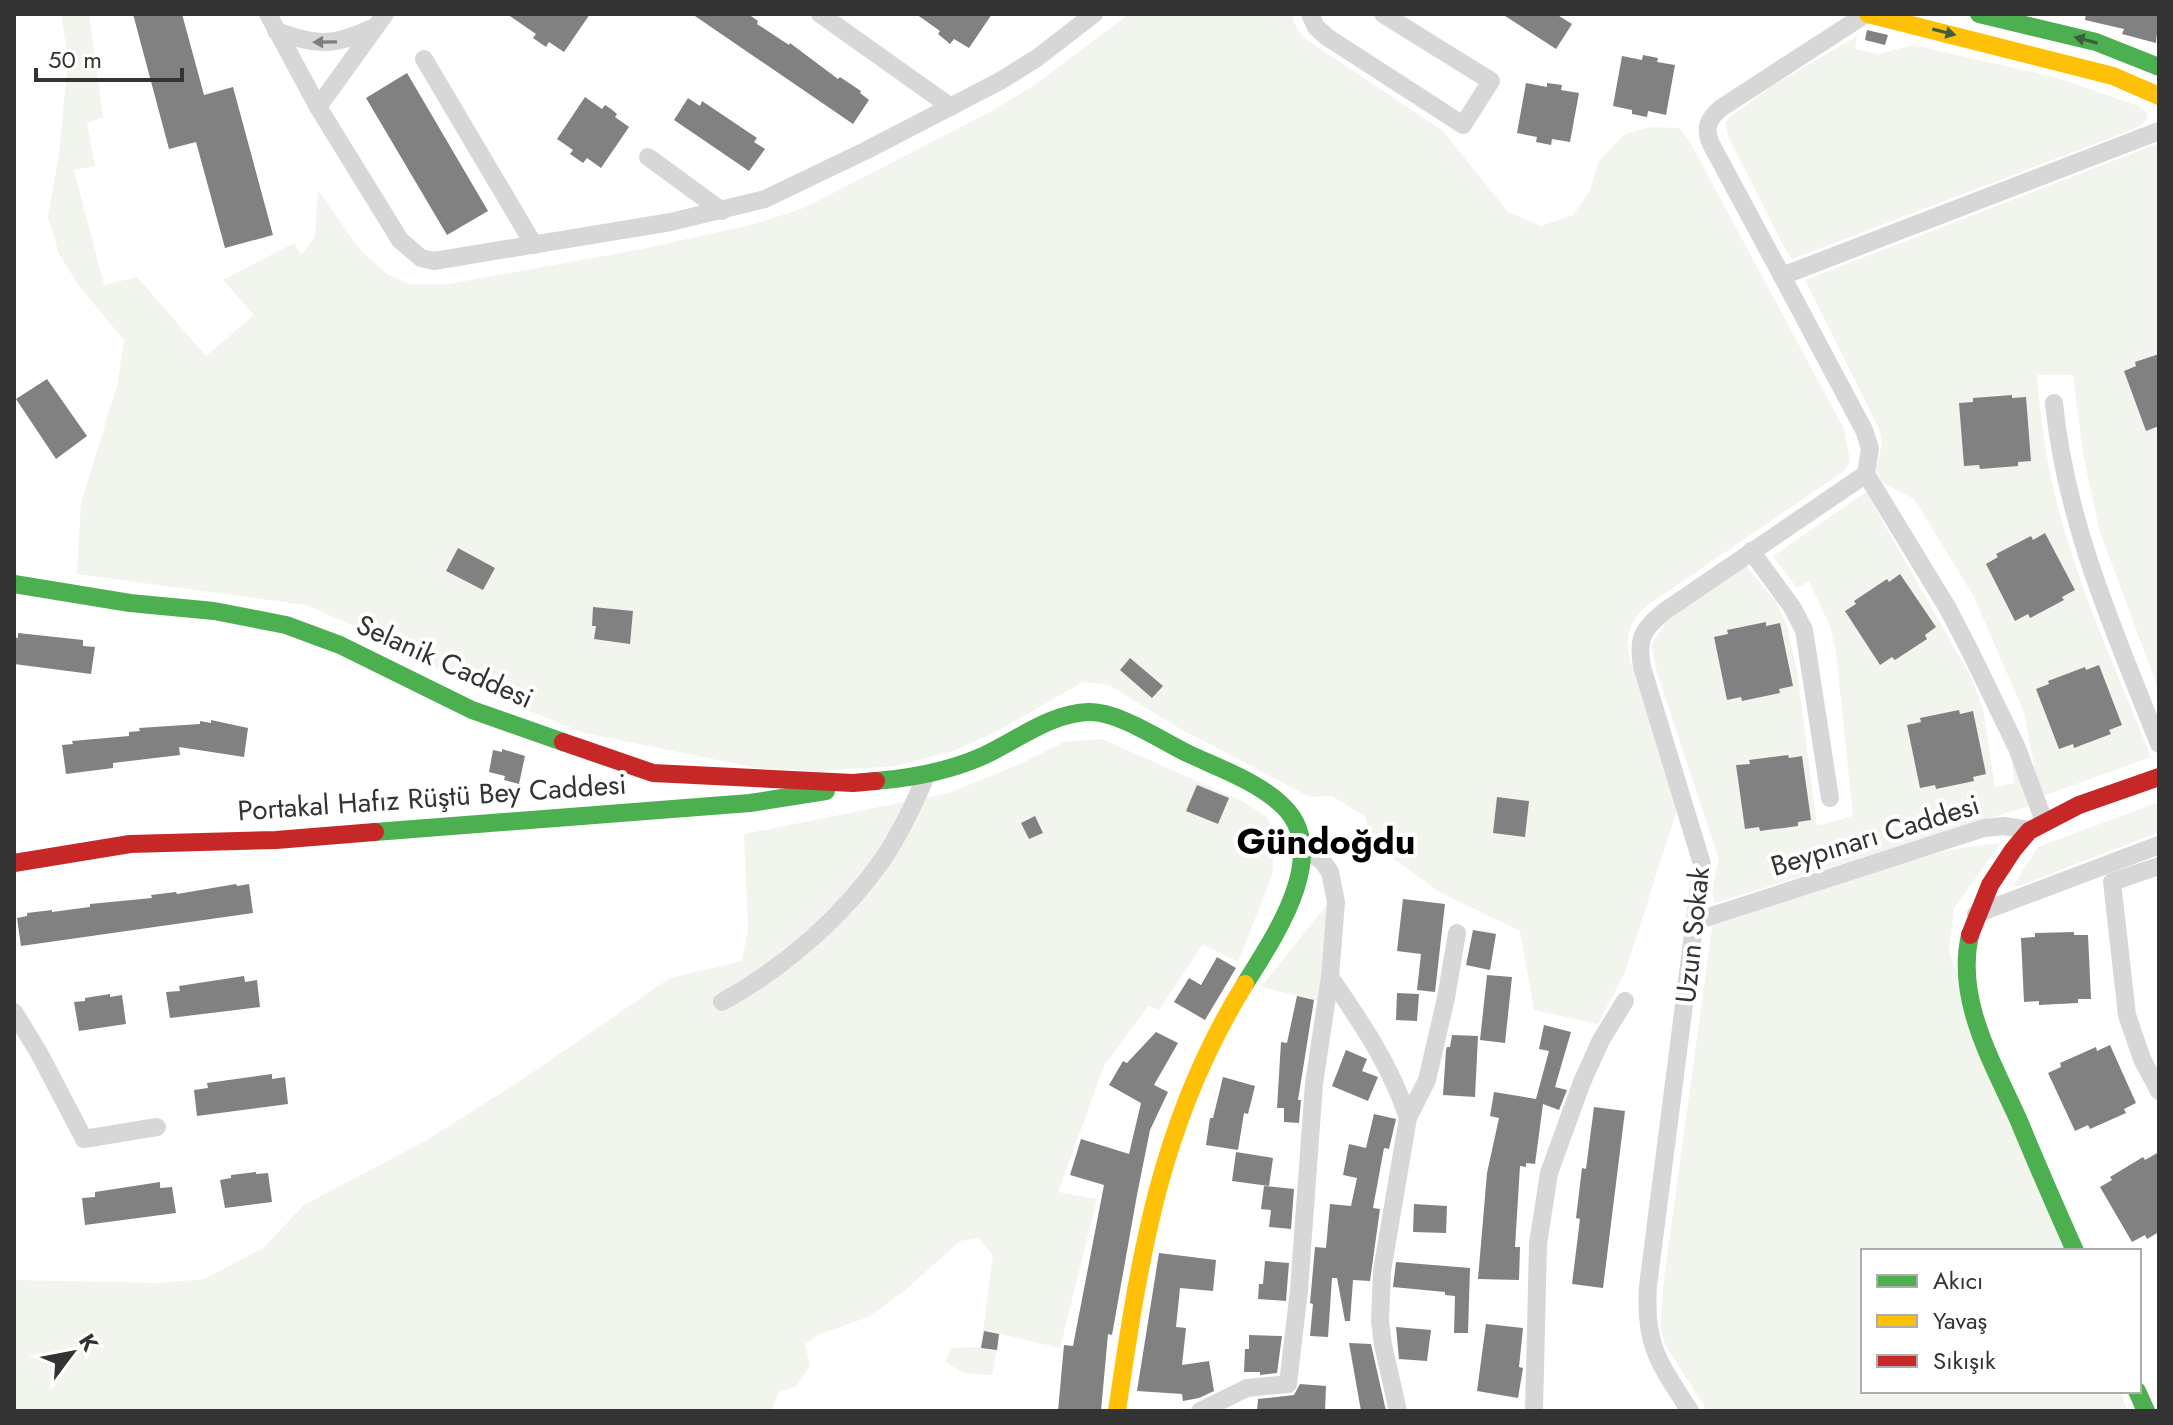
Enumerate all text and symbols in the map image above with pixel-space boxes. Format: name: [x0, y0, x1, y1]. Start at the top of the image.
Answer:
one-way arrow: [1932, 27, 1957, 39]
scale bar: [36, 32, 182, 82]
one-way arrow: [2074, 33, 2099, 45]
one-way arrow: [312, 36, 337, 48]
text: 50 m: [48, 42, 102, 77]
street label: Selanik Caddesi: [350, 604, 540, 719]
street label: Portakal Hafız Rüştü Bey Caddesi: [236, 763, 628, 832]
street label: Beypınarı Caddesi: [1766, 784, 1985, 887]
district label: Gündoğdu: [1236, 815, 1416, 867]
street label: Uzun Sokak: [1665, 864, 1720, 1005]
legend: [1861, 1249, 2141, 1393]
text: Akıcı: [1933, 1263, 1983, 1298]
text: Yavaş: [1933, 1303, 1987, 1338]
north arrow: [32, 1313, 112, 1393]
text: K: [71, 1327, 107, 1358]
text: Sıkışık: [1933, 1343, 1996, 1378]

